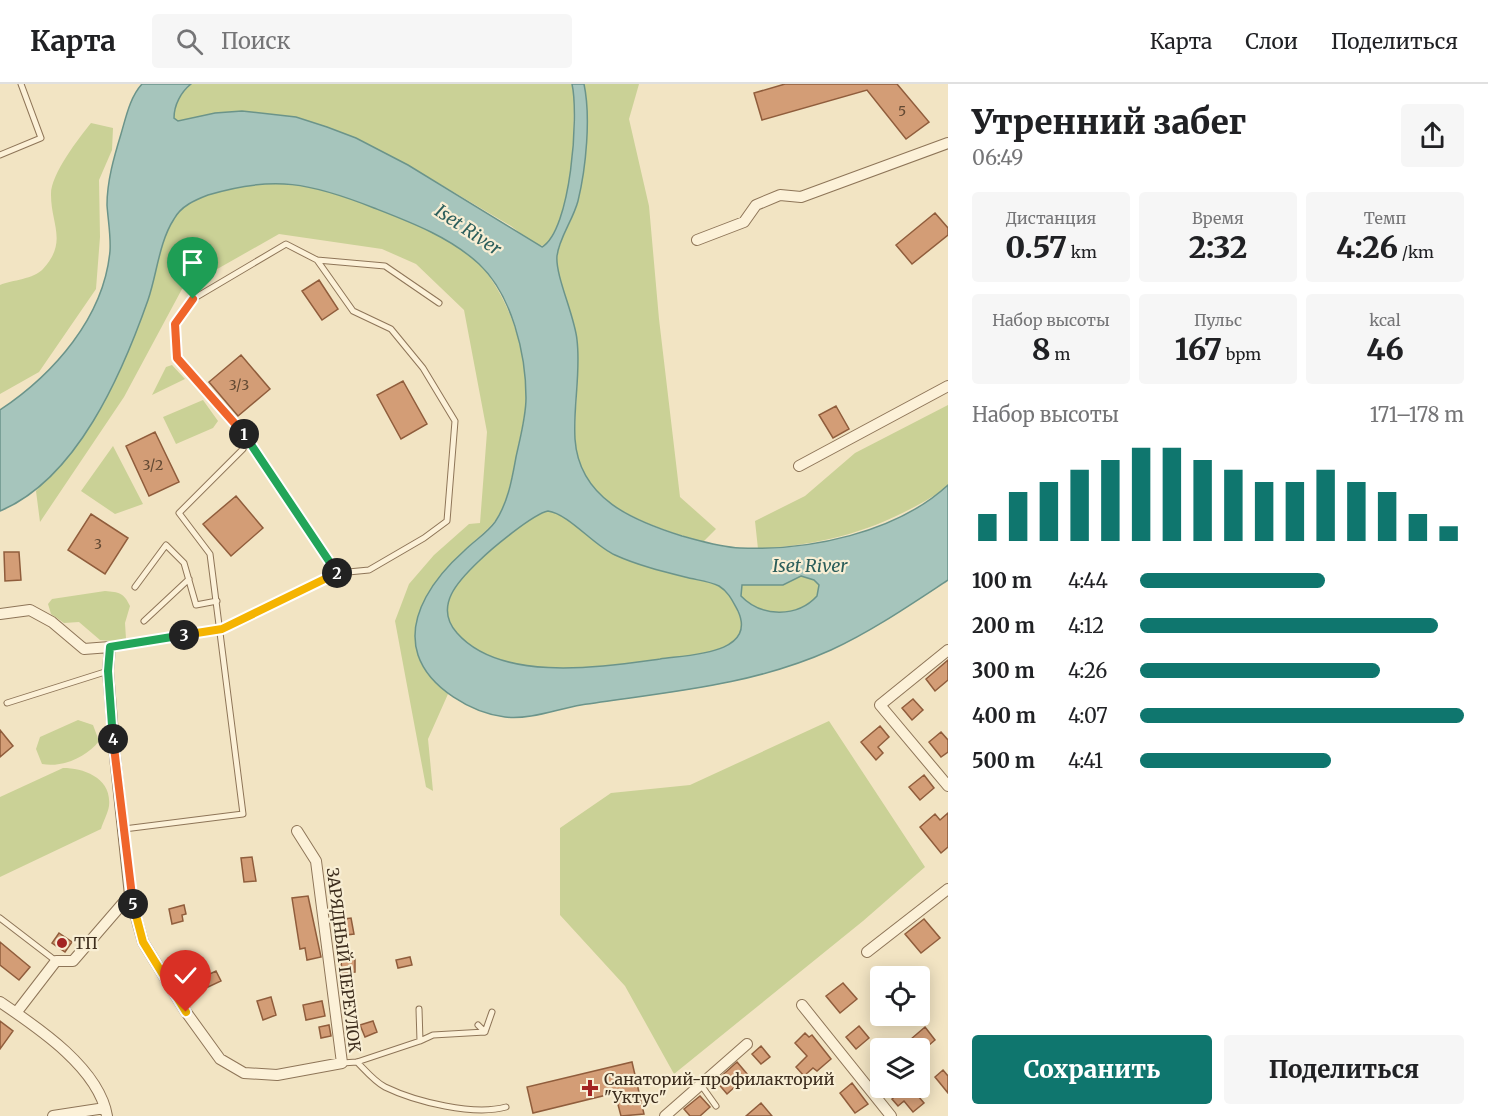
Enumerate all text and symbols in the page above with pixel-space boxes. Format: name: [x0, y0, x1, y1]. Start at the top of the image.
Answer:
search box: [152, 14, 572, 68]
text: Карта: [30, 23, 116, 59]
icon: search: [173, 25, 206, 58]
text: Поиск: [221, 27, 291, 55]
text: Карта: [1150, 28, 1212, 55]
text: Слои: [1245, 28, 1298, 55]
text: Поделиться: [1331, 28, 1458, 55]
house number: 5: [898, 102, 906, 120]
text: Утренний забег: [972, 102, 1246, 143]
button: share: [1401, 104, 1464, 167]
text: 06:49: [972, 145, 1023, 170]
water label: Iset River: [431, 199, 506, 261]
text: Дистанция: [1006, 208, 1096, 228]
text: Время: [1192, 208, 1244, 228]
text: Темп: [1364, 208, 1406, 228]
text: 0.57: [1005, 228, 1067, 266]
text: 2:32: [1189, 228, 1247, 266]
text: 4:26: [1336, 228, 1398, 266]
pin: [167, 237, 218, 299]
text: km: [1067, 242, 1097, 262]
text: /km: [1398, 242, 1434, 262]
icon: arrive: [176, 246, 209, 279]
text: Набор высоты: [992, 310, 1110, 330]
text: Пульс: [1194, 310, 1242, 330]
text: kcal: [1369, 310, 1401, 330]
text: 8: [1032, 330, 1051, 368]
text: 167: [1175, 330, 1222, 368]
text: 46: [1366, 330, 1404, 368]
text: m: [1051, 344, 1070, 364]
text: bpm: [1222, 344, 1261, 364]
house number: 3/3: [229, 376, 249, 394]
text: Набор высоты: [972, 402, 1119, 427]
text: 171–178 m: [1370, 402, 1464, 427]
pin: 1: [229, 419, 259, 449]
text: 1: [240, 424, 248, 444]
house number: 3/2: [143, 456, 163, 474]
house number: 3: [94, 535, 102, 553]
water label: Iset River: [772, 554, 848, 577]
pin: 2: [322, 558, 352, 588]
text: 2: [332, 563, 342, 583]
text: 100 m: [972, 568, 1032, 593]
text: 4:44: [1068, 568, 1108, 593]
text: 200 m: [972, 613, 1035, 638]
text: 4:12: [1068, 613, 1104, 638]
pin: 3: [169, 620, 199, 650]
text: 3: [179, 625, 189, 645]
text: 300 m: [972, 658, 1035, 683]
text: 4:26: [1068, 658, 1107, 683]
text: 400 m: [972, 703, 1036, 728]
text: 4:07: [1068, 703, 1108, 728]
pin: 4: [98, 724, 128, 754]
text: 4: [108, 729, 118, 749]
text: 500 m: [972, 748, 1035, 773]
text: 4:41: [1068, 748, 1103, 773]
street label: ЗАРЯДНЫЙ ПЕРЕУЛОК: [323, 867, 365, 1054]
pin: 5: [118, 889, 148, 919]
text: 5: [128, 894, 138, 914]
place label: ТП: [74, 933, 98, 953]
marker: ТП: [55, 936, 69, 950]
pin: [160, 950, 211, 1012]
icon: check: [169, 959, 202, 992]
map controls: [870, 966, 930, 1098]
button: locate: [870, 966, 930, 1026]
button: Сохранить: [972, 1035, 1212, 1104]
button: Поделиться: [1224, 1035, 1464, 1104]
button: layers: [870, 1038, 930, 1098]
place label: Санаторий-профилакторий "Уктус": [604, 1069, 835, 1107]
marker: Санаторий-профилакторий "Уктус": [581, 1079, 599, 1097]

